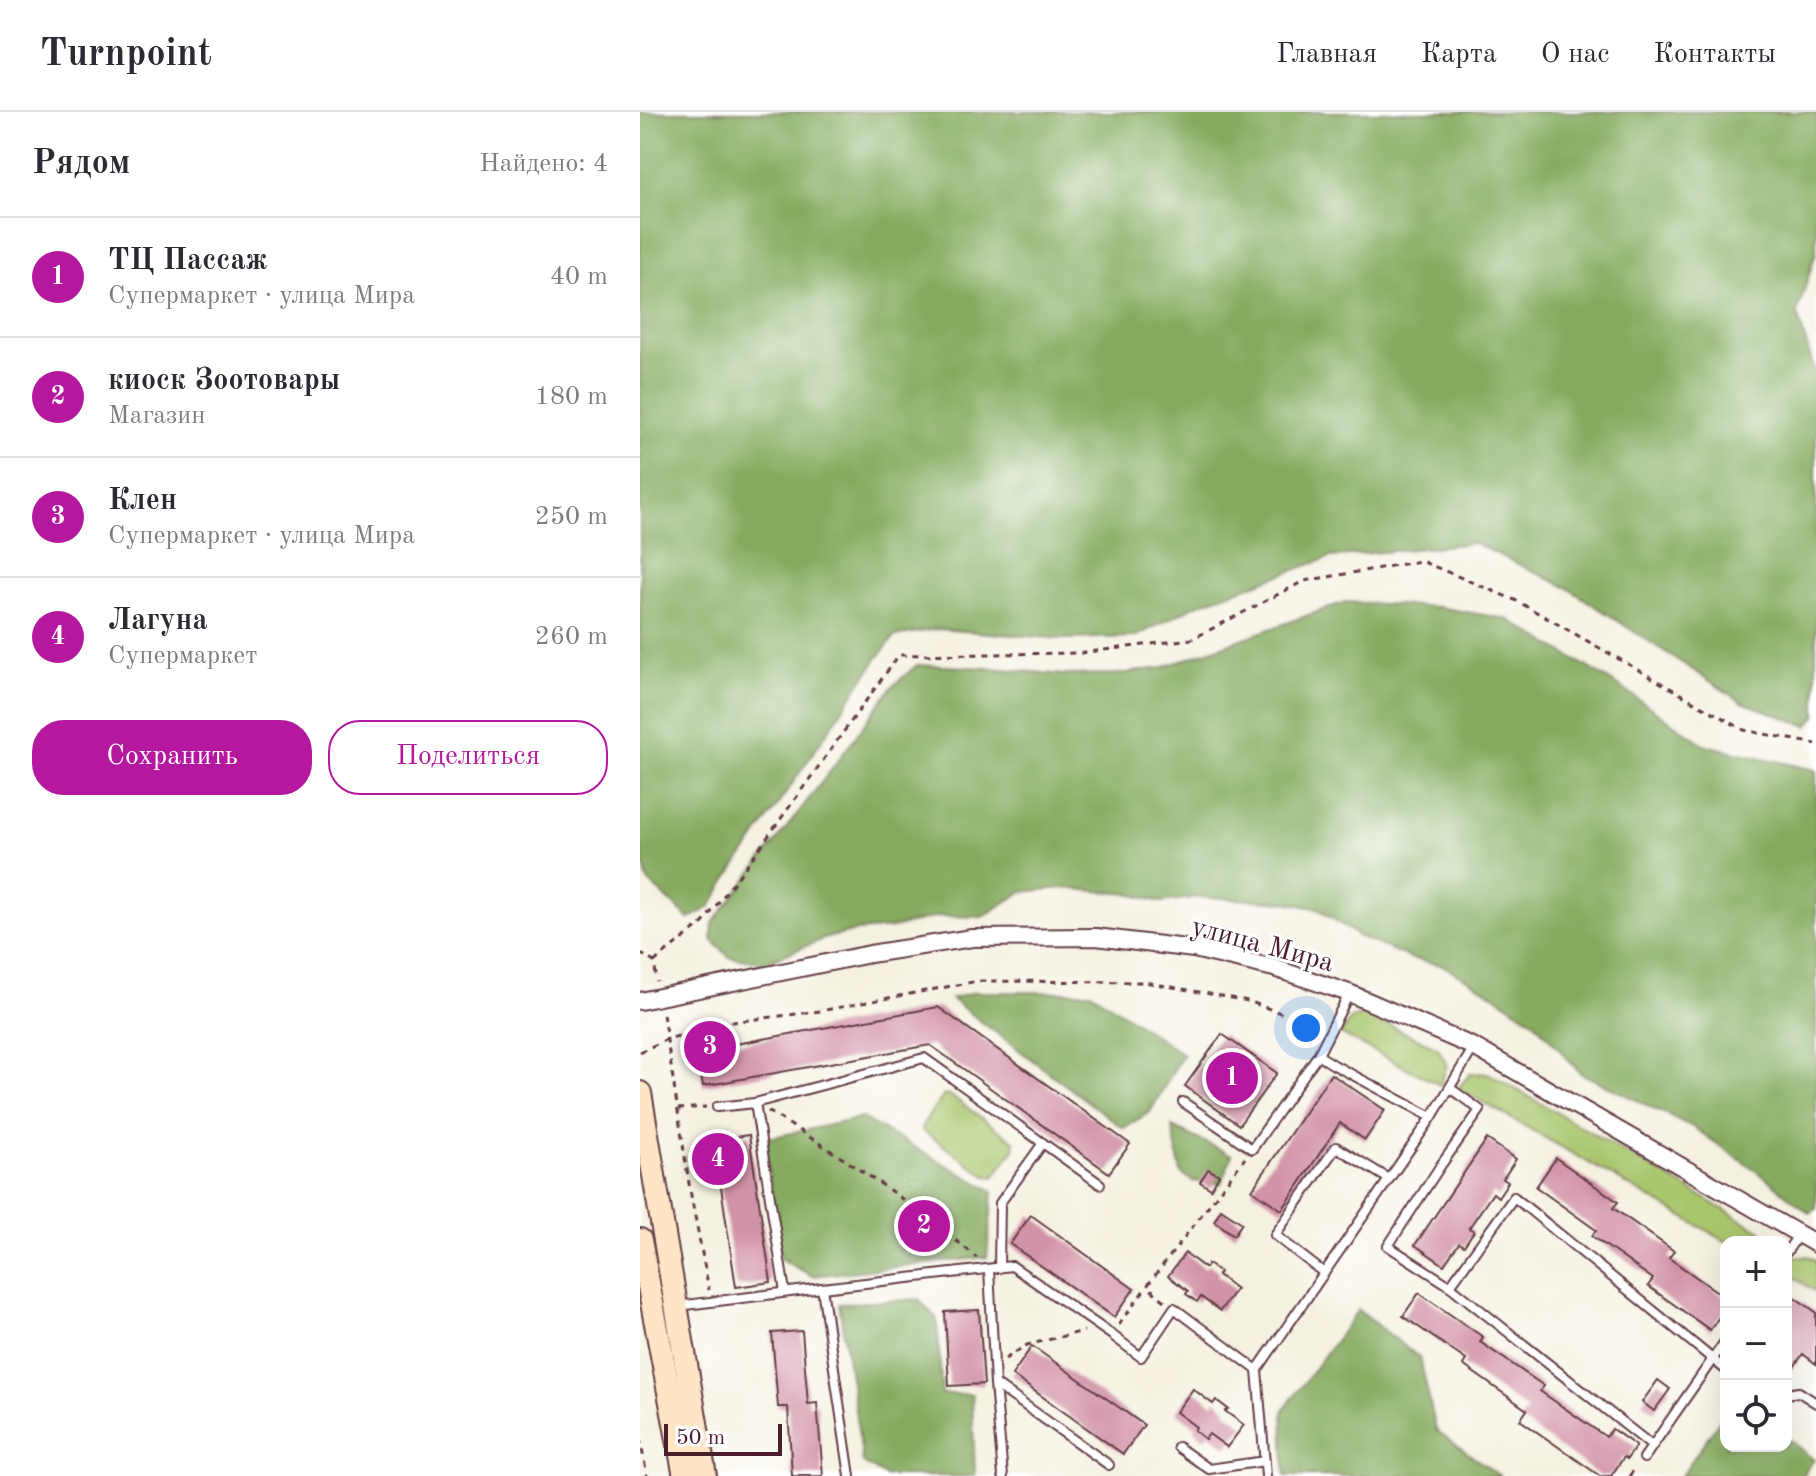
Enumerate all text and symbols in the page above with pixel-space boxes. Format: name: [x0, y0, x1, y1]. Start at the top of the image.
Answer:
text: Turnpoint: [40, 36, 212, 74]
text: Главная: [1276, 41, 1377, 69]
text: Карта: [1421, 41, 1497, 69]
text: О нас: [1541, 41, 1610, 69]
text: Контакты: [1654, 41, 1776, 69]
text: Рядом: [32, 147, 131, 181]
text: Найдено: 4: [479, 151, 608, 177]
text: ТЦ Пассаж: [108, 246, 267, 276]
text: 1: [50, 264, 66, 290]
text: 40 m: [550, 264, 608, 290]
text: Супермаркет · улица Мира: [108, 283, 415, 309]
text: киоск Зоотовары: [108, 366, 340, 396]
text: 2: [50, 384, 66, 410]
text: 180 m: [535, 384, 608, 410]
text: Магазин: [108, 403, 206, 429]
text: Клен: [108, 486, 177, 516]
text: 3: [50, 504, 66, 530]
text: 250 m: [535, 504, 608, 530]
text: Супермаркет · улица Мира: [108, 523, 415, 549]
text: Лагуна: [108, 606, 208, 636]
text: 4: [50, 624, 66, 650]
text: 260 m: [535, 624, 608, 650]
text: Супермаркет: [108, 643, 257, 669]
button: Сохранить: [32, 720, 312, 795]
button: Поделиться: [328, 720, 608, 795]
street label: улица Мира: [1188, 913, 1337, 978]
your location: [1286, 1008, 1326, 1048]
pin: 3: [684, 1017, 736, 1077]
pin: 1: [1206, 1048, 1258, 1108]
pin: 4: [692, 1129, 744, 1189]
pin: 2: [898, 1196, 950, 1256]
map controls: [1720, 1236, 1792, 1452]
button: +: [1720, 1236, 1792, 1308]
button: −: [1720, 1308, 1792, 1380]
button: locate: [1720, 1380, 1792, 1452]
scale bar: [664, 1420, 782, 1456]
text: 50 m: [676, 1427, 725, 1449]

